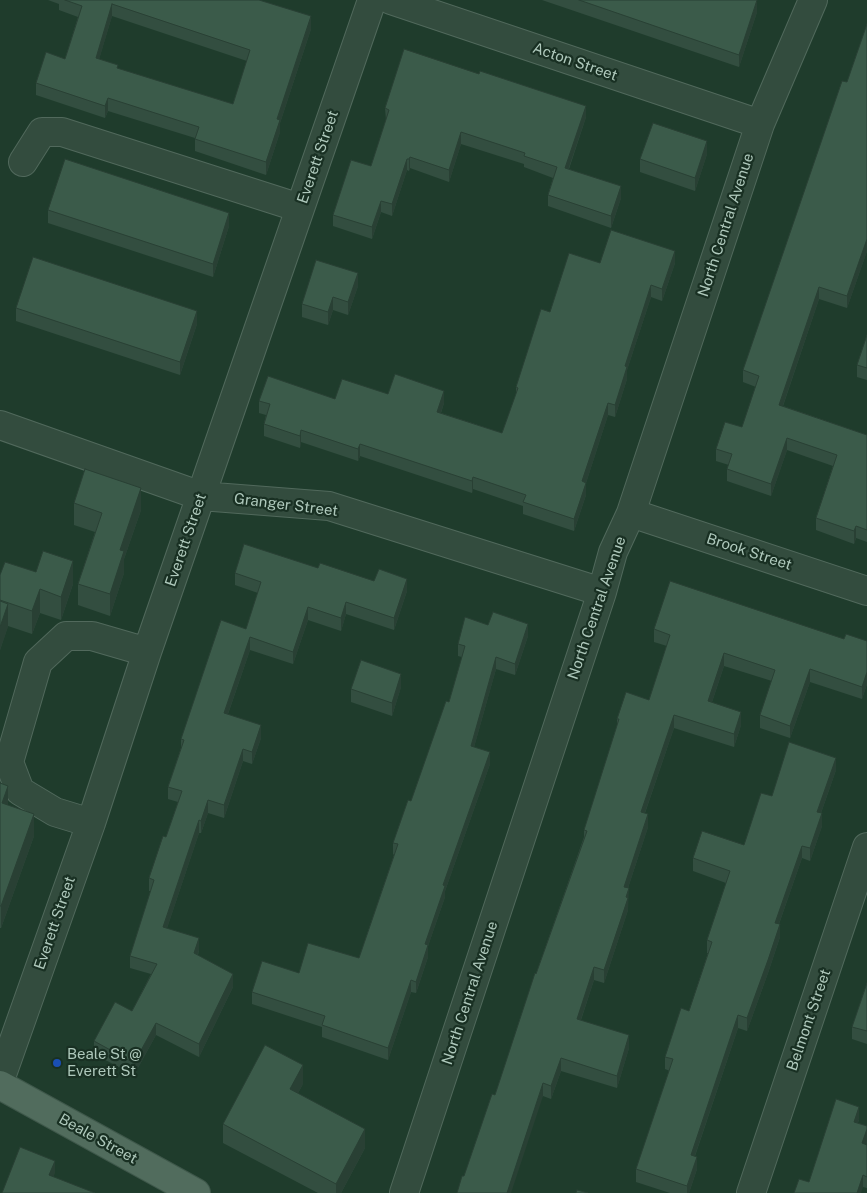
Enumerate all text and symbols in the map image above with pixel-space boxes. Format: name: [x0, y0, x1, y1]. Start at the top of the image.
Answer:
street label: Acton Street: [530, 39, 620, 85]
street label: Everett Street: [294, 108, 342, 206]
street label: North Central Avenue: [694, 151, 758, 299]
street label: Granger Street: [233, 490, 339, 520]
street label: Everett Street: [162, 491, 210, 589]
street label: Brook Street: [704, 530, 794, 574]
street label: North Central Avenue: [564, 534, 630, 682]
street label: Everett Street: [31, 874, 79, 972]
street label: North Central Avenue: [438, 919, 502, 1067]
street label: Belmont Street: [783, 967, 835, 1073]
place label: Beale St @ Everett St: [67, 1045, 142, 1080]
marker: Beale St @ Everett St: [51, 1057, 63, 1069]
street label: Beale Street: [56, 1110, 140, 1168]

